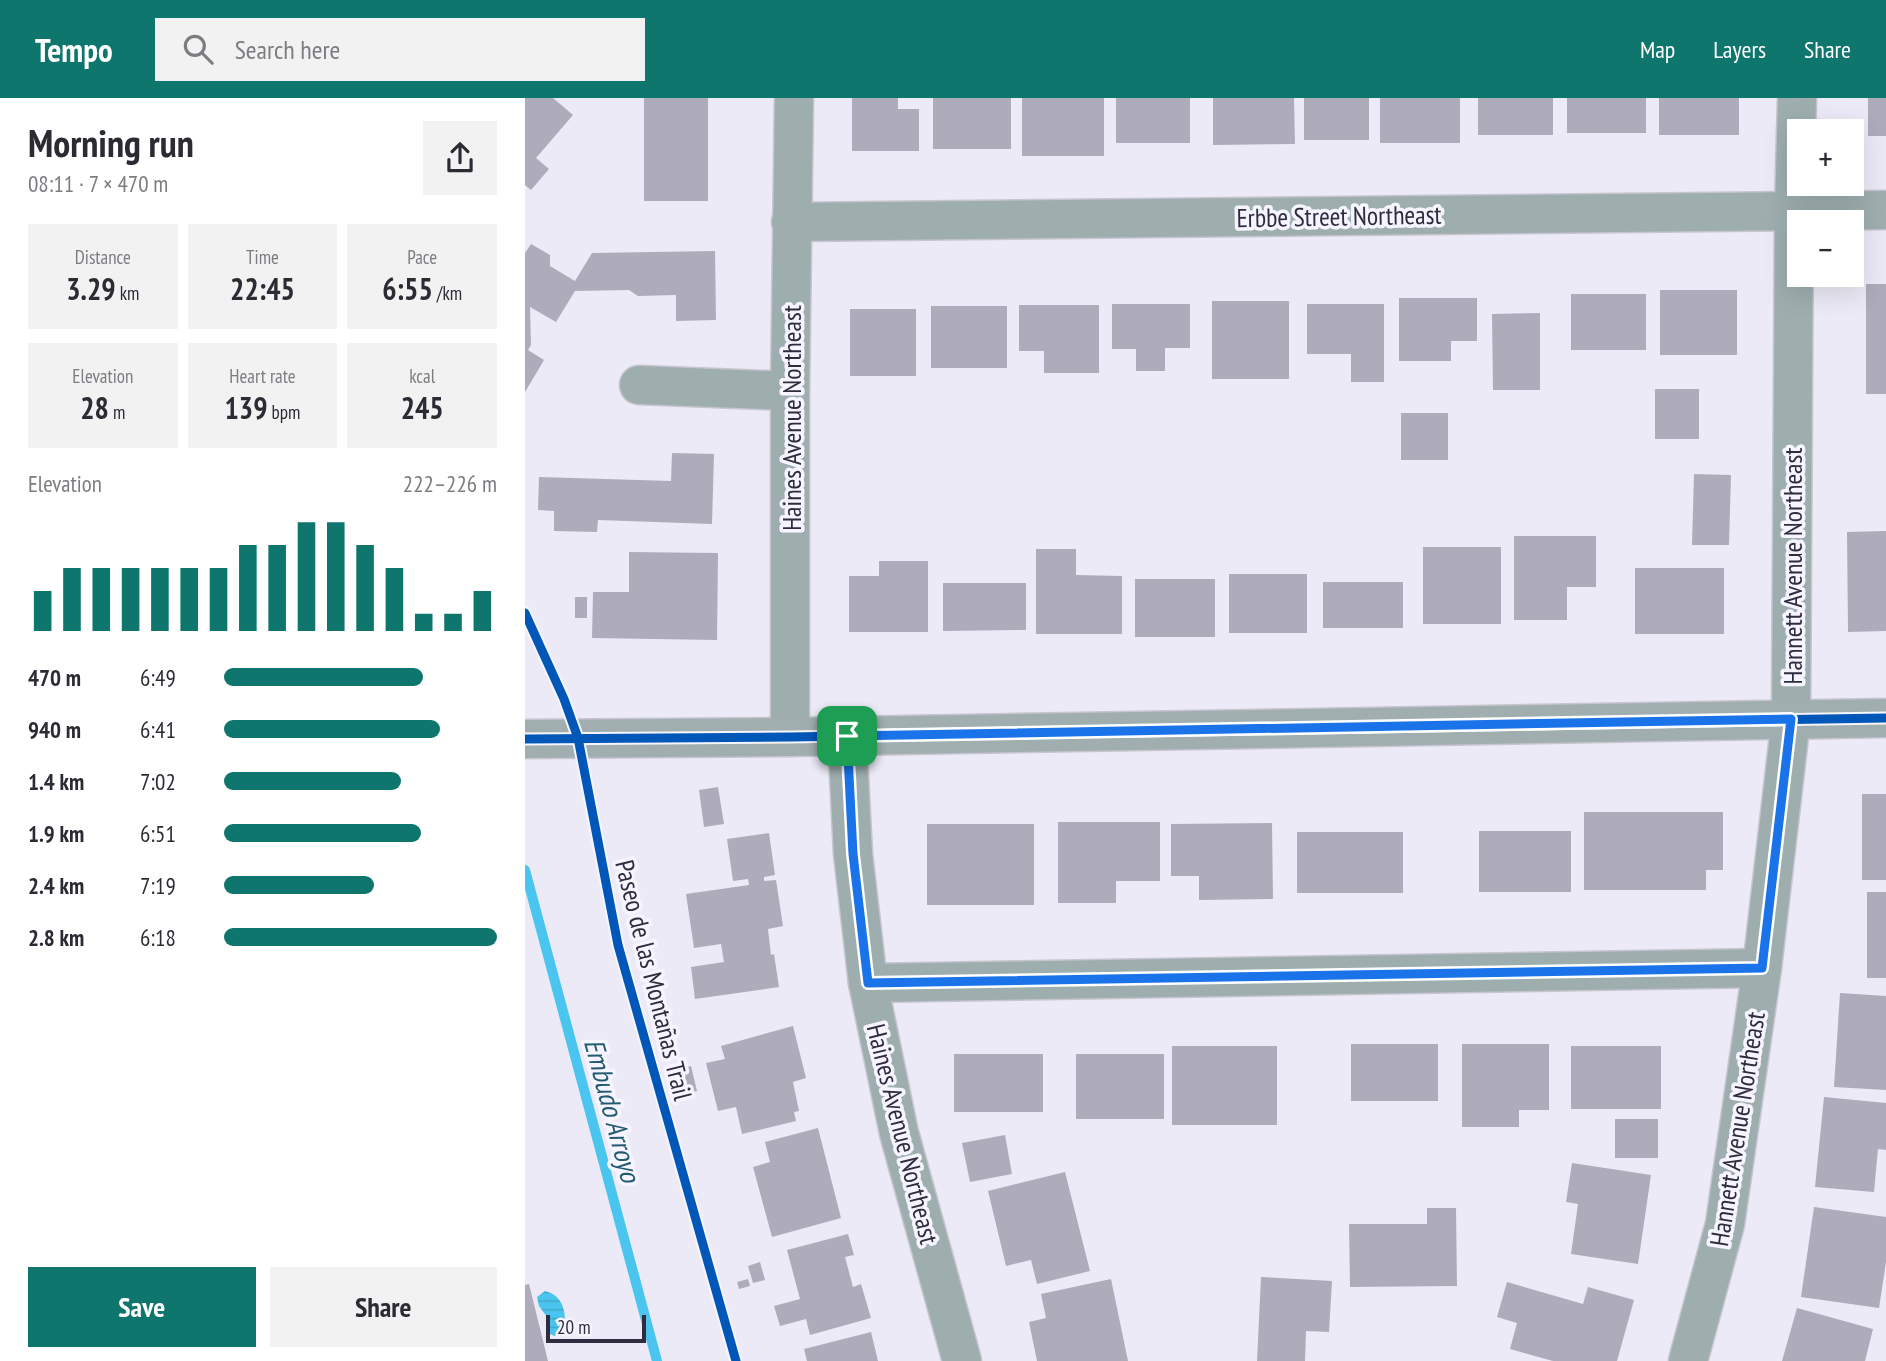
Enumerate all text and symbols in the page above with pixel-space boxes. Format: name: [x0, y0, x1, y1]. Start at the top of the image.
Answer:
search box: [155, 18, 645, 81]
text: Tempo: [35, 28, 113, 71]
icon: search: [179, 30, 217, 68]
text: Search here: [235, 33, 340, 66]
text: Map: [1640, 34, 1675, 65]
text: Layers: [1713, 34, 1766, 65]
text: Share: [1804, 34, 1851, 65]
text: Morning run: [28, 118, 194, 167]
map controls: [1787, 119, 1864, 287]
button: +: [1787, 119, 1864, 196]
button: share: [423, 121, 497, 195]
text: 08:11 · 7 × 470 m: [28, 169, 168, 198]
street label: Erbbe Street Northeast: [1236, 198, 1442, 234]
button: −: [1787, 210, 1864, 287]
text: Distance: [75, 245, 131, 269]
text: Time: [246, 245, 279, 269]
text: Pace: [407, 245, 437, 269]
text: 3.29: [66, 269, 116, 308]
text: 22:45: [230, 269, 295, 308]
text: 6:55: [382, 269, 433, 308]
text: km: [116, 281, 139, 305]
text: /km: [433, 281, 462, 305]
street label: Haines Avenue Northeast: [775, 305, 808, 531]
text: Elevation: [72, 364, 133, 388]
text: Heart rate: [229, 364, 296, 388]
text: kcal: [409, 364, 435, 388]
text: 28: [80, 388, 109, 427]
text: 139: [225, 388, 268, 427]
text: 245: [401, 388, 444, 427]
text: m: [109, 400, 125, 424]
text: bpm: [268, 400, 300, 424]
street label: Hannett Avenue Northeast: [1776, 448, 1809, 684]
text: Elevation: [28, 469, 102, 498]
text: 222–226 m: [403, 469, 497, 498]
text: 470 m: [28, 663, 81, 692]
text: 6:49: [140, 663, 176, 692]
pin: [817, 706, 877, 766]
text: 940 m: [28, 715, 81, 744]
text: 6:41: [140, 715, 176, 744]
icon: arrive: [828, 717, 866, 755]
text: 1.4 km: [28, 767, 84, 796]
text: 7:02: [140, 767, 176, 796]
text: 1.9 km: [28, 819, 84, 848]
text: 6:51: [140, 819, 176, 848]
street label: Paseo de las Montañas Trail: [608, 856, 700, 1104]
text: 2.4 km: [28, 871, 84, 900]
text: 7:19: [140, 871, 176, 900]
text: 2.8 km: [28, 923, 84, 952]
text: 6:18: [140, 923, 176, 952]
street label: Hannett Avenue Northeast: [1702, 1009, 1772, 1249]
street label: Haines Avenue Northeast: [860, 1021, 946, 1247]
water label: Embudo Arroyo: [576, 1034, 650, 1188]
button: Save: [28, 1267, 256, 1347]
button: Share: [270, 1267, 497, 1347]
scale bar: [546, 1312, 646, 1344]
text: 20 m: [557, 1315, 591, 1339]

